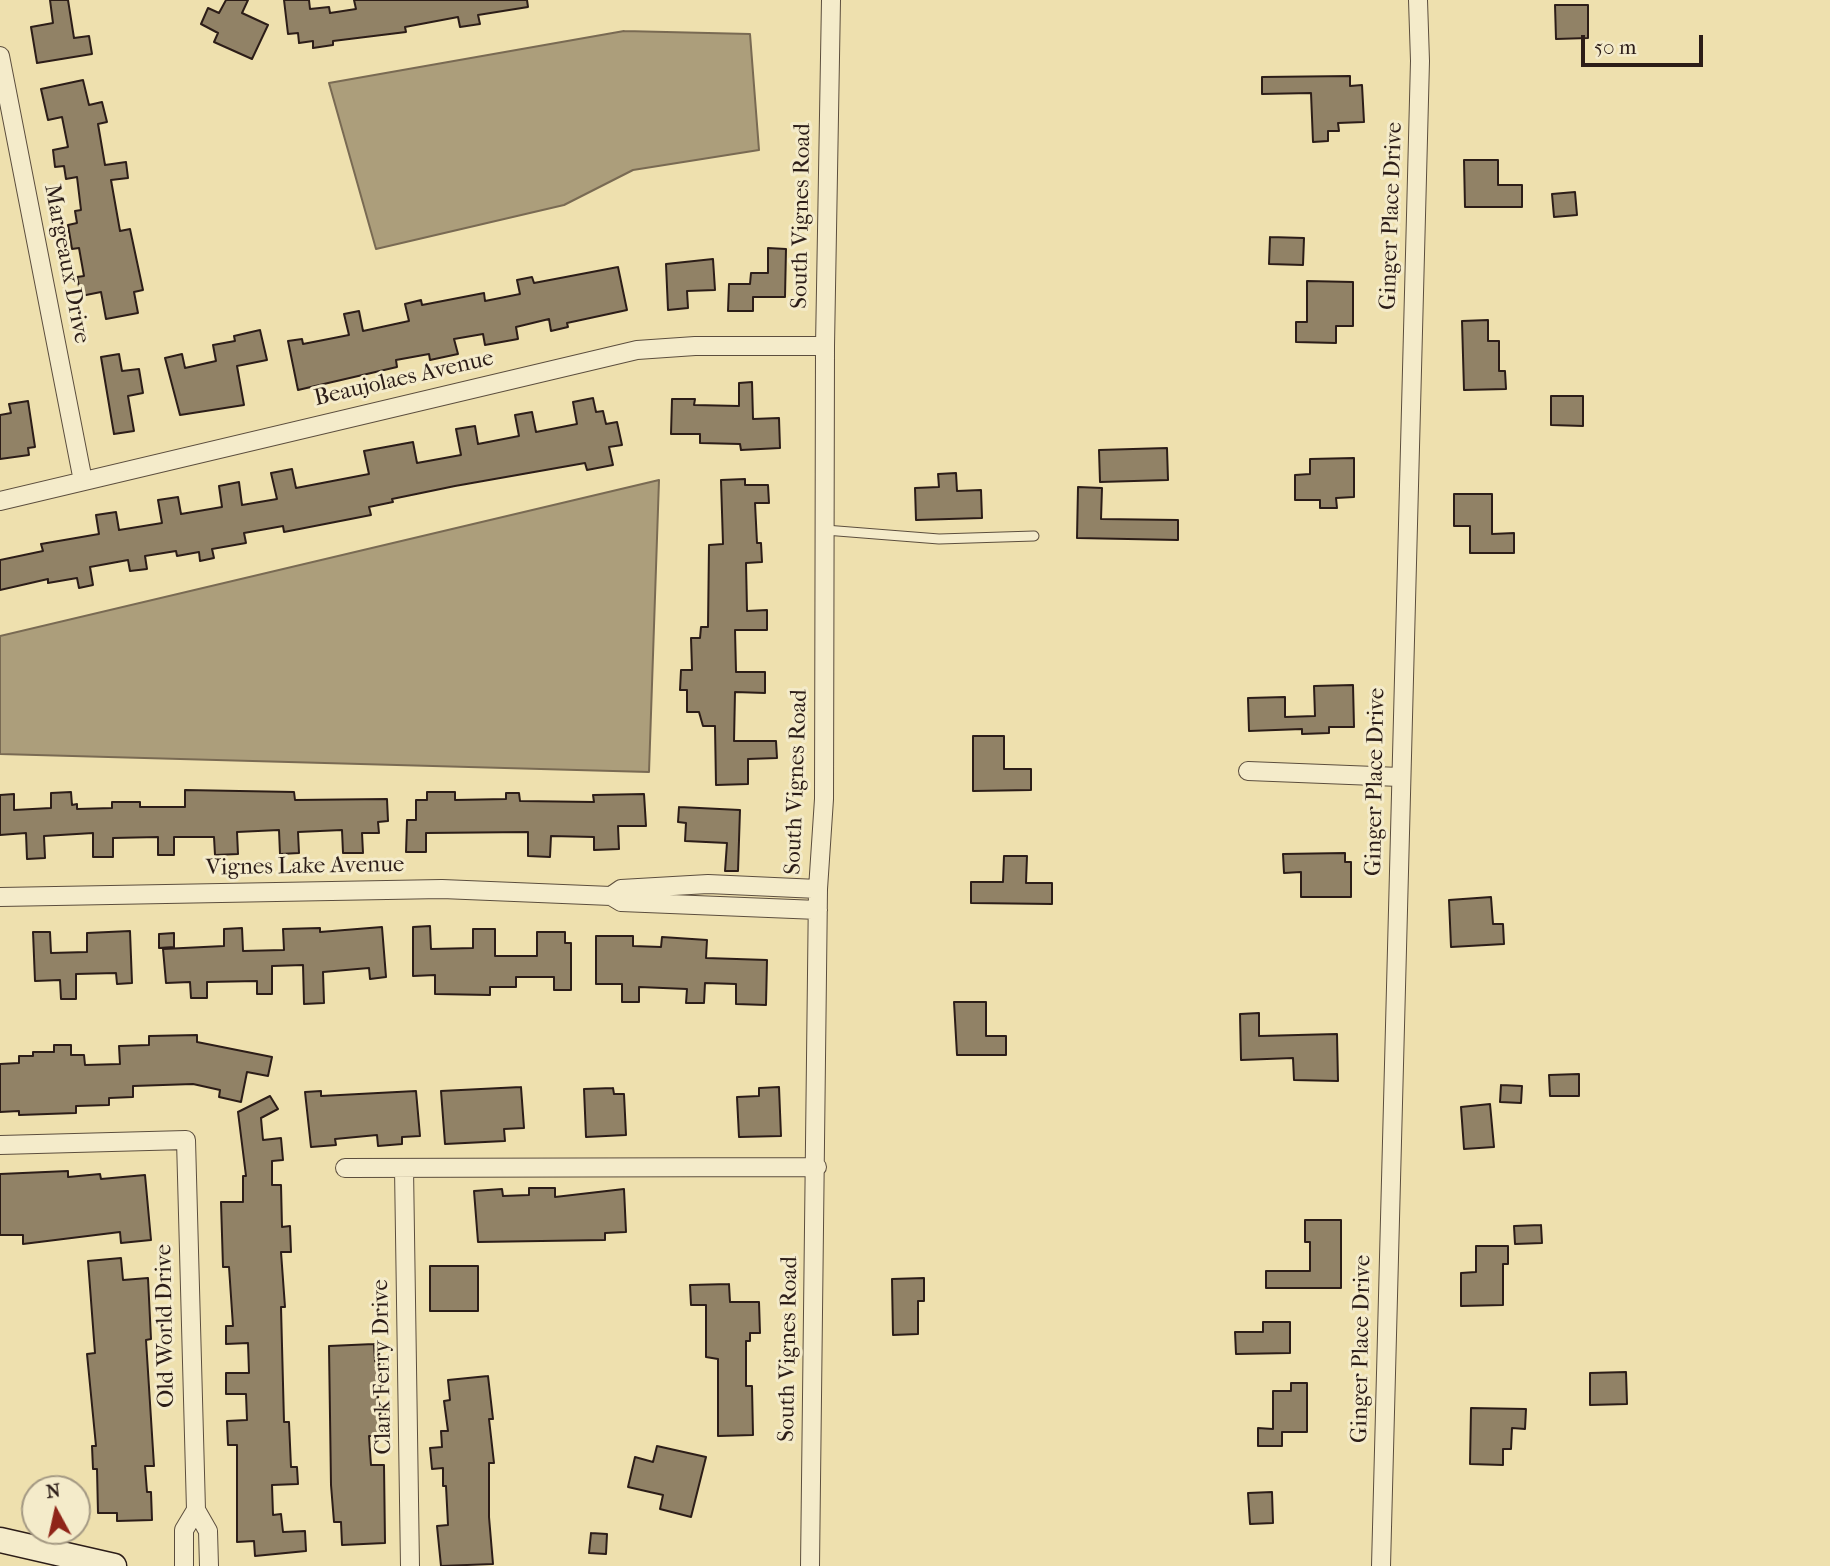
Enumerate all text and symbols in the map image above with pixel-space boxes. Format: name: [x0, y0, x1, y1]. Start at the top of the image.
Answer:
scale bar: [1585, 21, 1708, 65]
text: 50 m: [1594, 35, 1637, 59]
street label: Ginger Place Drive: [1375, 121, 1409, 311]
street label: South Vignes Road: [787, 123, 817, 309]
street label: Margeaux Drive: [37, 182, 95, 346]
street label: Beaujolaes Avenue: [312, 345, 496, 413]
street label: Ginger Place Drive: [1361, 688, 1391, 876]
street label: South Vignes Road: [780, 689, 814, 875]
street label: Vignes Lake Avenue: [205, 851, 405, 883]
street label: Old World Drive: [151, 1244, 181, 1408]
street label: Ginger Place Drive: [1347, 1255, 1377, 1443]
street label: South Vignes Road: [774, 1256, 804, 1442]
street label: Clark Ferry Drive: [368, 1279, 398, 1455]
north arrow: [21, 1475, 91, 1545]
text: N: [45, 1479, 62, 1503]

